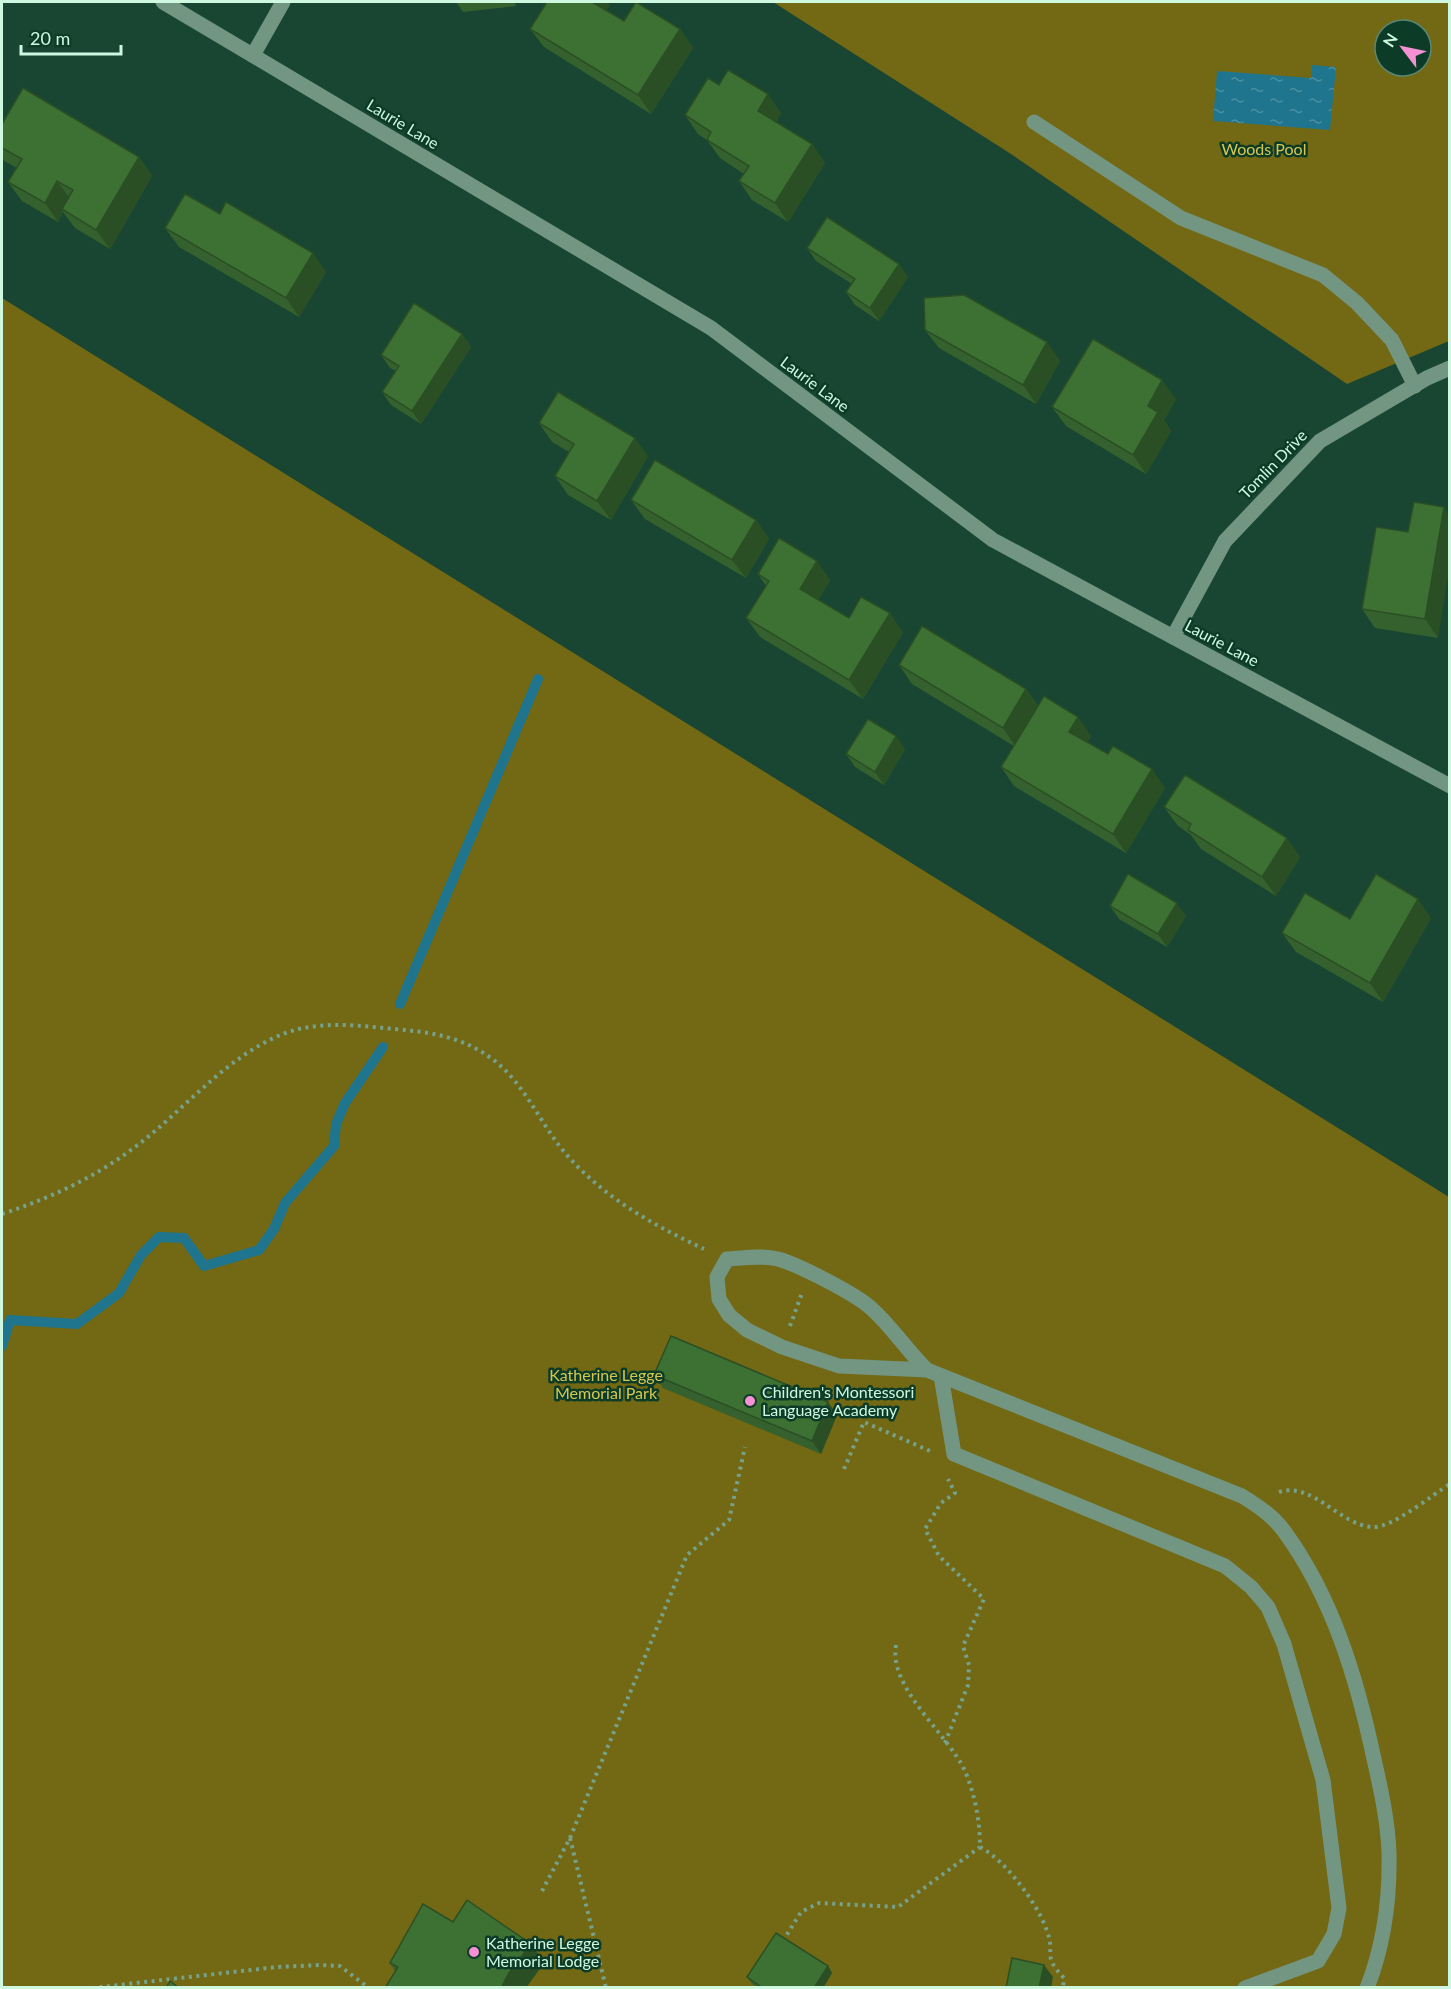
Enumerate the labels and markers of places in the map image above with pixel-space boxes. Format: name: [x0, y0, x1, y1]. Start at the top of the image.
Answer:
place label: Children's Montessori Language Academy: [762, 1382, 914, 1419]
marker: Children's Montessori Language Academy: [743, 1394, 757, 1408]
place label: Katherine Legge Memorial Lodge: [486, 1933, 600, 1970]
marker: Katherine Legge Memorial Lodge: [467, 1945, 481, 1959]

